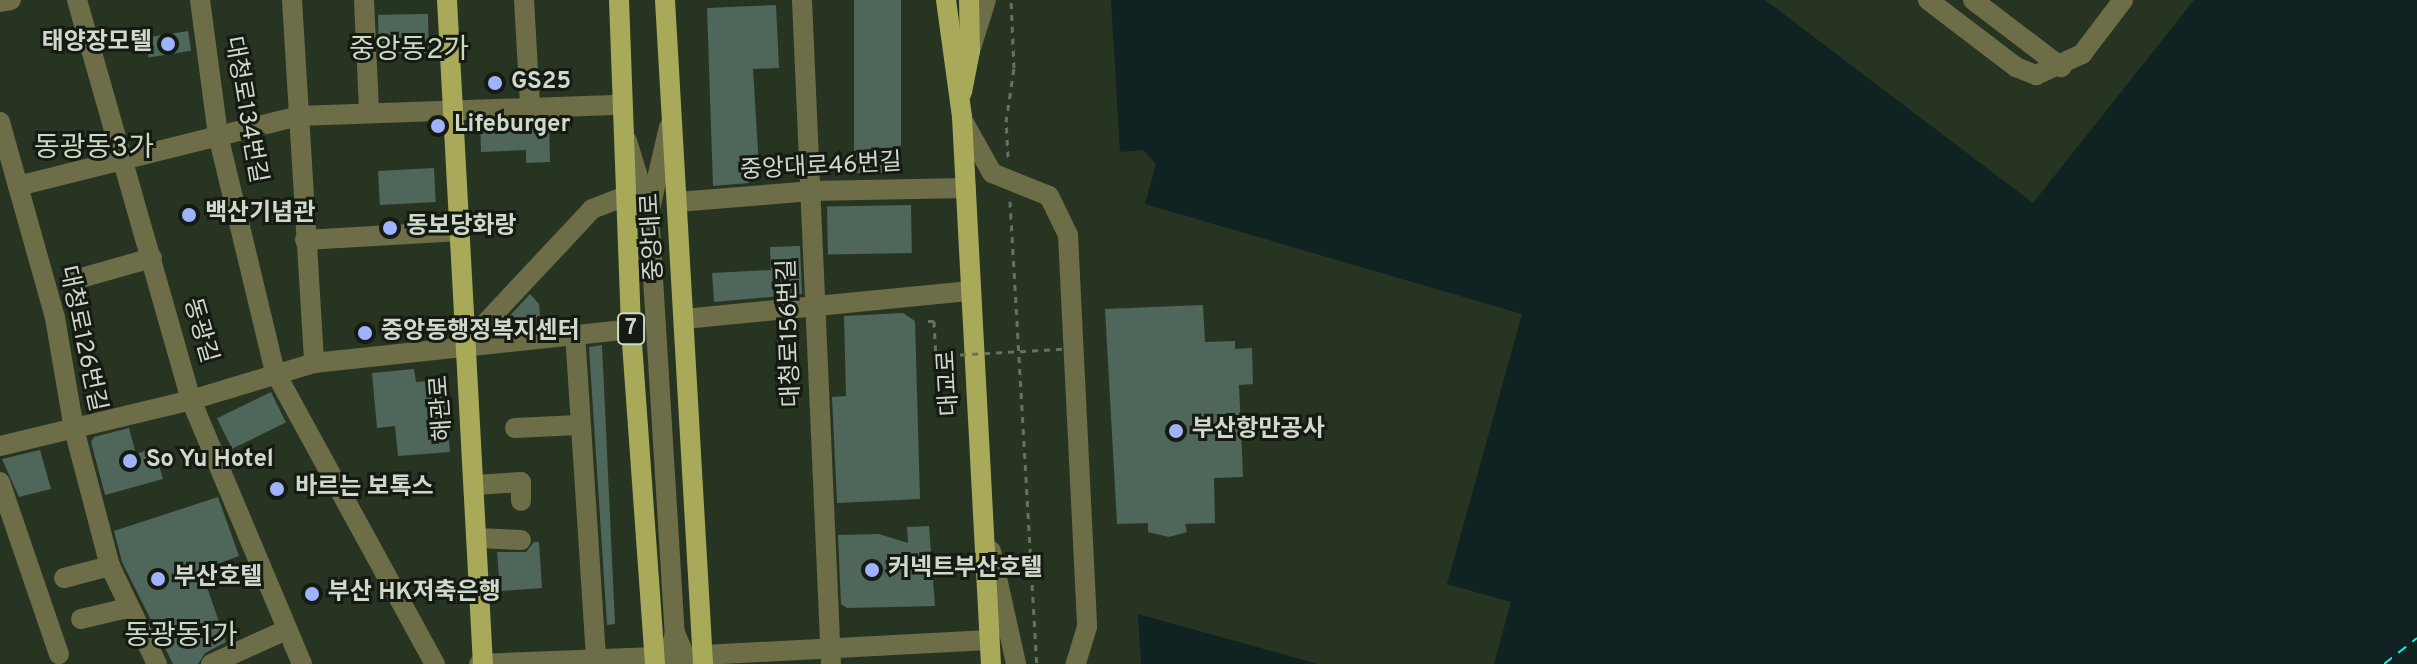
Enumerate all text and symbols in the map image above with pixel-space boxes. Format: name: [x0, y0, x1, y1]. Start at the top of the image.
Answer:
place label: 태양장모텔: [42, 30, 152, 58]
street label: 대청로134번길: [217, 34, 271, 186]
district label: 중앙동2가: [349, 34, 469, 68]
marker: 태양장모텔: [159, 35, 177, 53]
place label: GS25: [511, 69, 571, 97]
marker: GS25: [486, 74, 504, 92]
place label: Lifeburger: [454, 112, 570, 140]
marker: Lifeburger: [429, 117, 447, 135]
district label: 동광동3가: [34, 132, 154, 166]
street label: 중앙대로46번길: [740, 149, 902, 187]
street label: 중앙대로: [637, 192, 671, 282]
place label: 백산기념관: [205, 201, 315, 229]
marker: 백산기념관: [180, 206, 198, 224]
place label: 동보당화랑: [406, 214, 516, 242]
marker: 동보당화랑: [381, 219, 399, 237]
street label: 대청로156번길: [774, 258, 808, 408]
street label: 대청로126번길: [51, 263, 111, 415]
street label: 동광길: [176, 295, 222, 367]
road number: 7: [617, 311, 645, 347]
place label: 중앙동행정복지센터: [381, 319, 580, 347]
marker: 중앙동행정복지센터: [356, 324, 374, 342]
street label: 대교로: [934, 349, 966, 417]
street label: 해관로: [426, 374, 460, 442]
place label: 부산항만공사: [1192, 417, 1324, 445]
marker: 부산항만공사: [1167, 422, 1185, 440]
place label: So Yu Hotel: [146, 447, 275, 475]
marker: So Yu Hotel: [121, 452, 139, 470]
place label: 바르는 보톡스: [295, 475, 433, 503]
marker: 바르는 보톡스: [266, 478, 288, 500]
place label: 커넥트부산호텔: [888, 556, 1043, 584]
marker: 커넥트부산호텔: [863, 561, 881, 579]
place label: 부산호텔: [174, 565, 262, 593]
marker: 부산호텔: [149, 570, 167, 588]
place label: 부산 HK저축은행: [328, 580, 501, 608]
marker: 부산 HK저축은행: [303, 585, 321, 603]
district label: 동광동1가: [124, 620, 238, 654]

